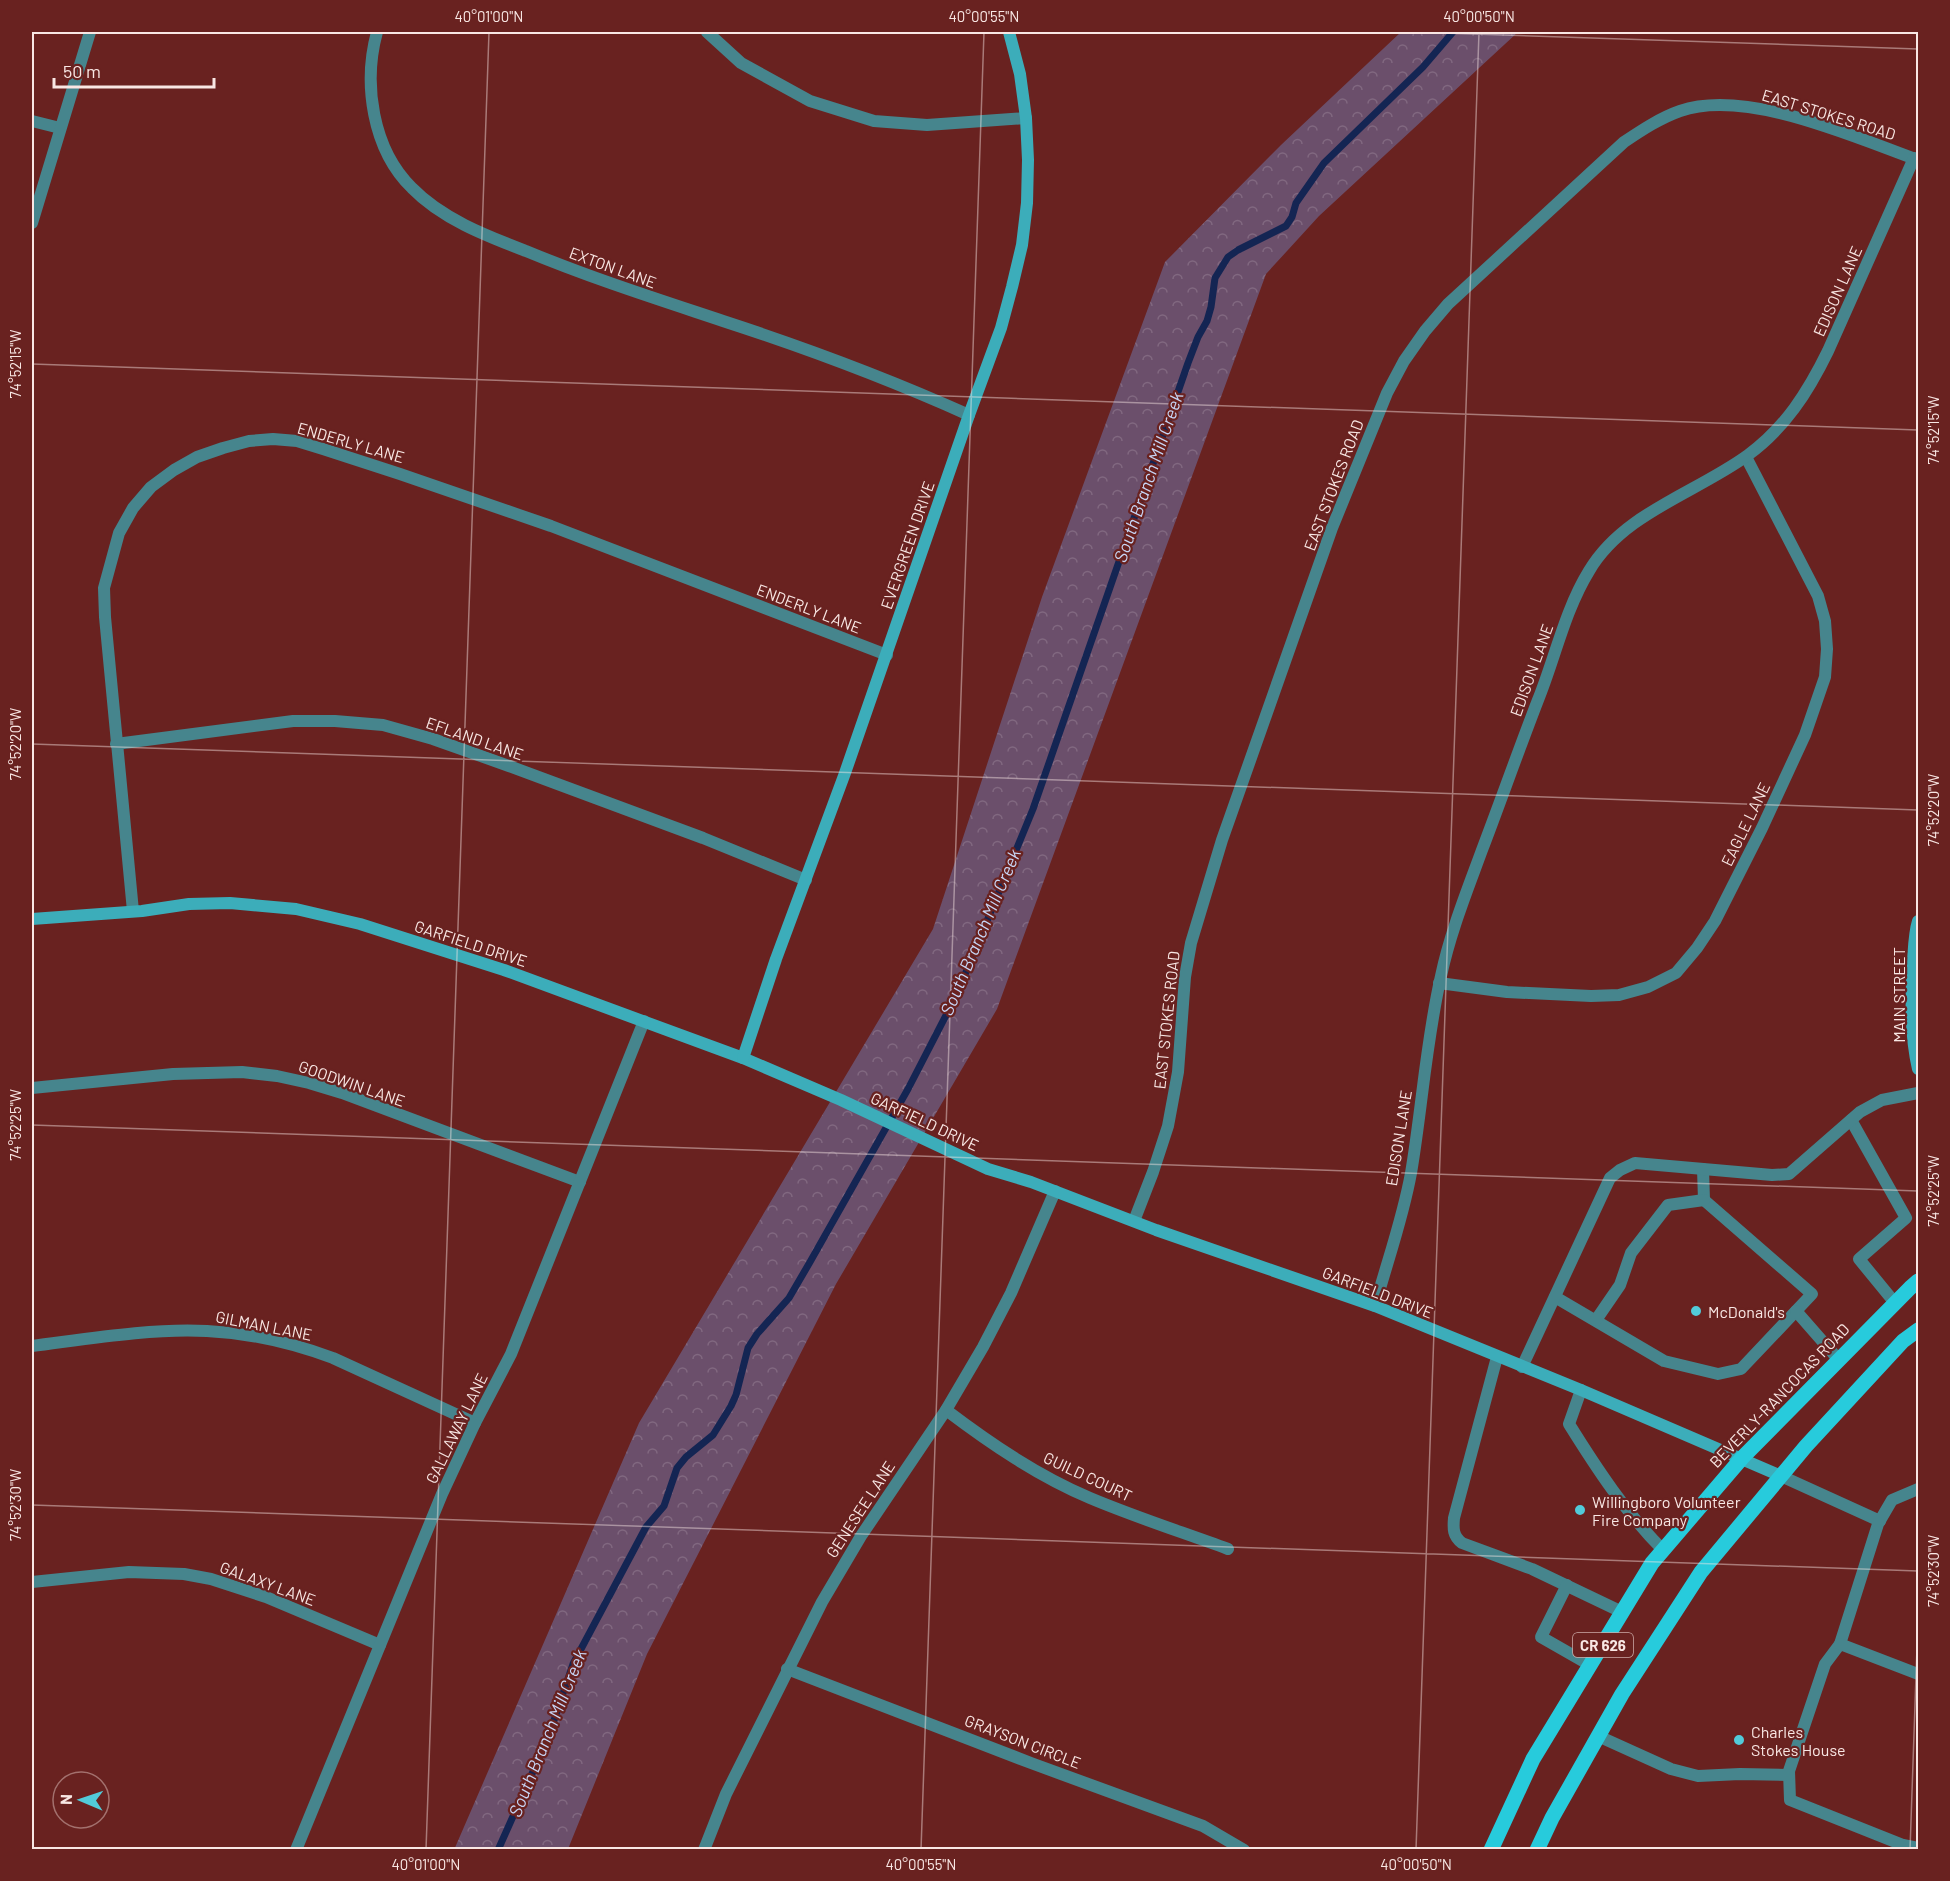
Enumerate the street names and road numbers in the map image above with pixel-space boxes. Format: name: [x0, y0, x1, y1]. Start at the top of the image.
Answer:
street label: EAST STOKES ROAD: [1760, 85, 1898, 143]
street label: EXTON LANE: [567, 242, 659, 292]
street label: EDISON LANE: [1809, 243, 1865, 339]
street label: EAST STOKES ROAD: [1299, 417, 1367, 553]
street label: ENDERLY LANE: [295, 418, 407, 466]
street label: EVERGREEN DRIVE: [876, 478, 938, 612]
street label: ENDERLY LANE: [754, 579, 864, 637]
street label: EDISON LANE: [1506, 621, 1556, 719]
street label: EFLAND LANE: [424, 712, 526, 764]
street label: EAGLE LANE: [1717, 779, 1773, 869]
street label: GARFIELD DRIVE: [412, 916, 530, 970]
street label: MAIN STREET: [1889, 947, 1908, 1043]
street label: EAST STOKES ROAD: [1149, 950, 1183, 1090]
street label: GOODWIN LANE: [296, 1056, 408, 1110]
street label: GARFIELD DRIVE: [868, 1088, 982, 1154]
street label: EDISON LANE: [1381, 1089, 1415, 1187]
street label: GARFIELD DRIVE: [1320, 1262, 1436, 1322]
street label: GILMAN LANE: [214, 1306, 314, 1344]
street label: BEVERLY-RANCOCAS ROAD: [1705, 1319, 1853, 1471]
street label: GALLAWAY LANE: [421, 1370, 491, 1486]
street label: GUILD COURT: [1041, 1447, 1135, 1505]
street label: GENESEE LANE: [822, 1457, 898, 1561]
street label: GALAXY LANE: [218, 1557, 318, 1609]
road number: CR 626: [1573, 1633, 1633, 1657]
street label: GRAYSON CIRCLE: [962, 1710, 1084, 1772]

